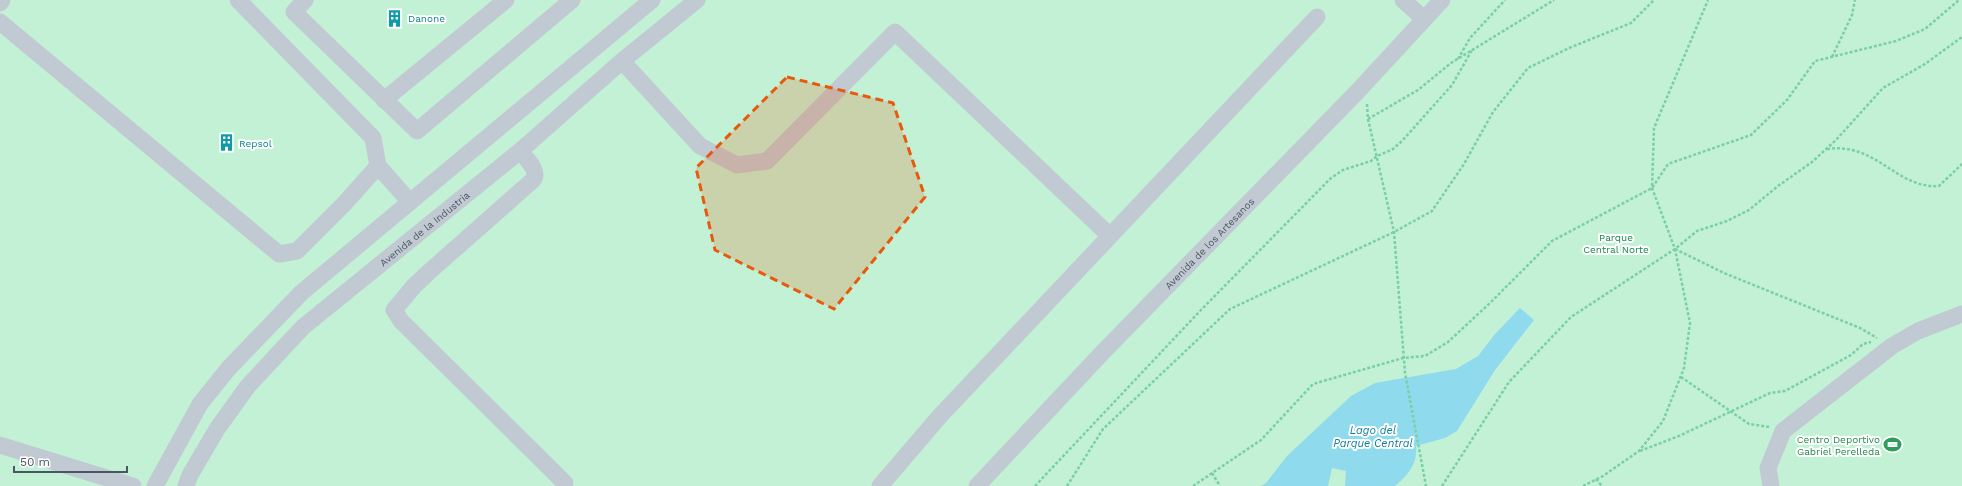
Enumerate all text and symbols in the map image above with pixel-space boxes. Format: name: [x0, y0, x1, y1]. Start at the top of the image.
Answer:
building icon: Danone: [385, 8, 405, 28]
place label: Danone: [408, 13, 445, 24]
building icon: Repsol: [216, 133, 236, 153]
place label: Repsol: [239, 138, 272, 149]
street label: Avenida de la Industria: [378, 189, 472, 269]
street label: Avenida de los Artesanos: [1163, 196, 1257, 291]
park label: Parque Central Norte: [1583, 232, 1649, 255]
water label: Lago del Parque Central: [1333, 424, 1413, 450]
place label: Centro Deportivo Gabriel Perelleda: [1797, 434, 1880, 457]
sports icon: Centro Deportivo Gabriel Perelleda: [1883, 435, 1903, 455]
scale bar: [14, 448, 127, 474]
text: 50 m: [20, 455, 50, 469]

